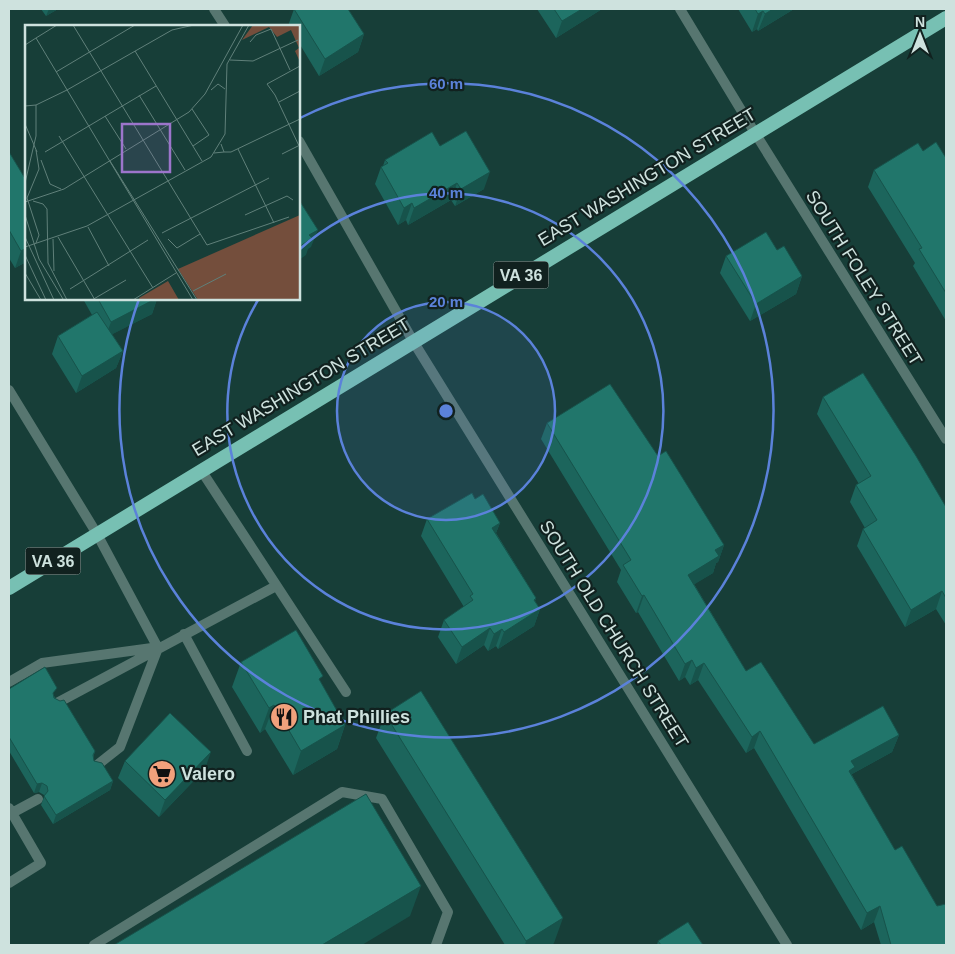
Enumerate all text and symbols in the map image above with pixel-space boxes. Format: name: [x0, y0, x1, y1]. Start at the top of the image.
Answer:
north arrow: [895, 10, 945, 60]
text: N: [915, 14, 925, 30]
inset map: [25, 25, 300, 300]
text: 60 m: [429, 75, 463, 92]
street label: EAST WASHINGTON STREET: [534, 104, 760, 250]
text: 40 m: [429, 184, 463, 201]
street label: SOUTH FOLEY STREET: [802, 187, 926, 369]
road number: VA 36: [494, 262, 548, 288]
text: 20 m: [429, 293, 463, 310]
street label: EAST WASHINGTON STREET: [188, 314, 414, 460]
centre of rings: [437, 402, 455, 420]
street label: SOUTH OLD CHURCH STREET: [536, 517, 692, 751]
road number: VA 36: [26, 548, 80, 574]
restaurant icon: Phat Phillies: [269, 702, 299, 732]
place label: Phat Phillies: [303, 707, 410, 727]
supermarket icon: Valero: [147, 759, 177, 789]
place label: Valero: [181, 764, 235, 784]

